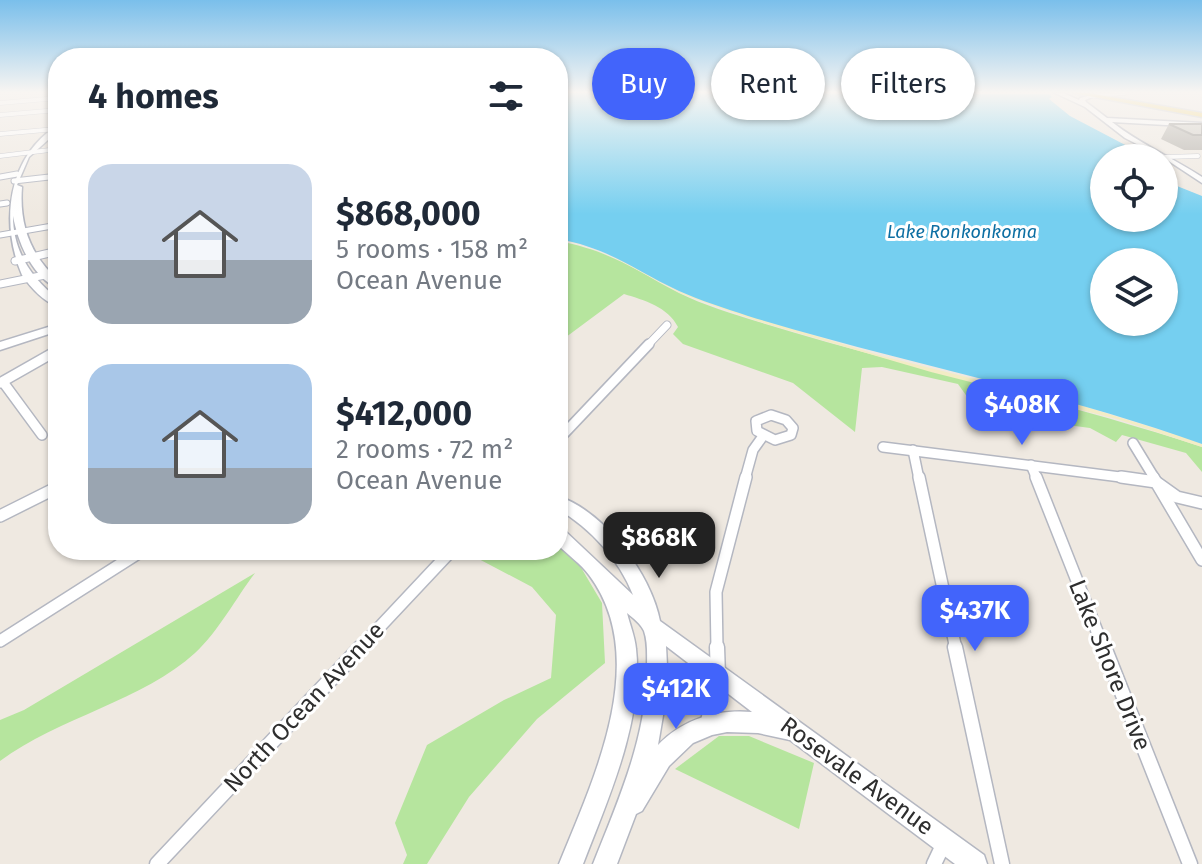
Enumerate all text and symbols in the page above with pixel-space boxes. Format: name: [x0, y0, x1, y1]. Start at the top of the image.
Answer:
chip: Buy: [592, 48, 695, 120]
chip: Rent: [711, 48, 825, 120]
chip: Filters: [841, 48, 975, 120]
icon: filters: [484, 74, 528, 118]
text: 4 homes: [88, 76, 219, 117]
map controls: [1090, 144, 1178, 336]
button: locate: [1090, 144, 1178, 232]
text: $868,000: [336, 193, 481, 234]
icon: home: [152, 196, 248, 292]
water label: Lake Ronkonkoma: [887, 221, 1037, 243]
text: 5 rooms · 158 m²: [336, 234, 528, 265]
button: layers: [1090, 248, 1178, 336]
text: Ocean Avenue: [336, 265, 502, 296]
pin: $408K: [966, 379, 1078, 447]
text: $408K: [984, 389, 1060, 420]
text: $412,000: [336, 393, 472, 434]
icon: home: [152, 396, 248, 492]
text: 2 rooms · 72 m²: [336, 434, 513, 465]
text: Ocean Avenue: [336, 465, 502, 496]
pin: $868K: [603, 512, 715, 580]
text: $868K: [621, 522, 697, 553]
street label: Lake Shore Drive: [1063, 576, 1157, 754]
pin: $437K: [919, 585, 1031, 653]
text: $437K: [940, 595, 1010, 626]
street label: North Ocean Avenue: [218, 616, 390, 798]
pin: $412K: [620, 663, 732, 731]
text: $412K: [641, 673, 711, 704]
street label: Rosevale Avenue: [775, 711, 939, 841]

